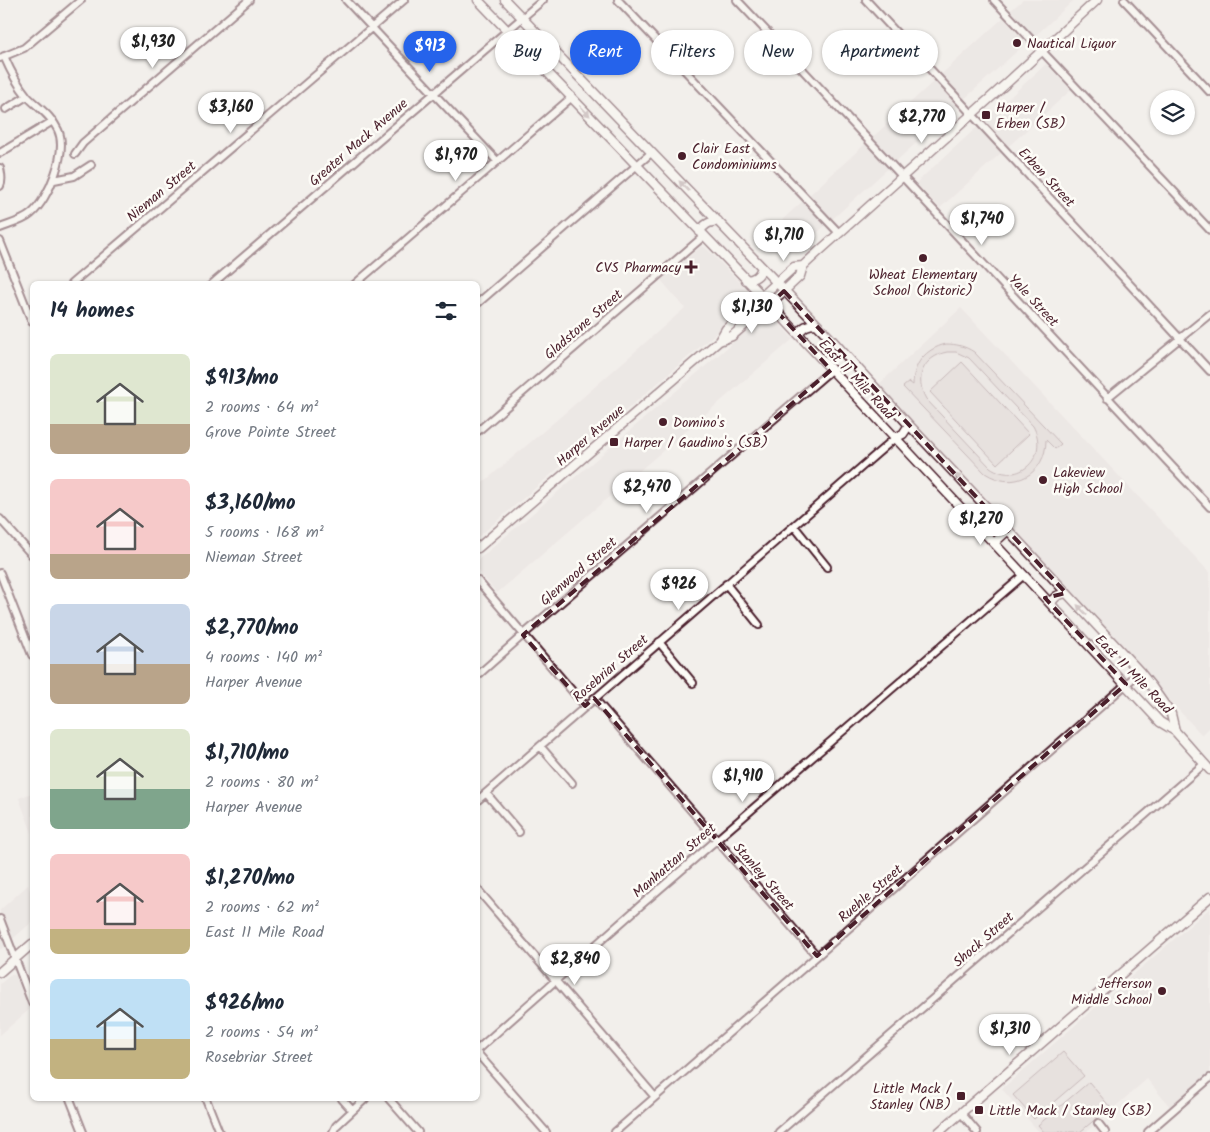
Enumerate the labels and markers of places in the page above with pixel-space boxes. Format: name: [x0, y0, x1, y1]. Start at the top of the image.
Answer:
pin: $1,930: [112, 27, 194, 69]
pin: $913: [400, 30, 460, 73]
place label: Nautical Liquor: [1027, 33, 1117, 55]
marker: Nautical Liquor: [1011, 37, 1023, 49]
pin: $3,160: [190, 92, 272, 134]
place label: Harper / Erben (SB): [996, 97, 1066, 135]
pin: $2,770: [881, 102, 963, 144]
marker: Harper / Erben (SB): [980, 109, 992, 121]
place label: Clair East Condominiums: [692, 138, 777, 176]
pin: $1,970: [415, 140, 497, 182]
marker: Clair East Condominiums: [676, 150, 688, 162]
pin: $1,740: [941, 204, 1023, 246]
pin: $1,710: [743, 220, 825, 262]
marker: Wheat Elementary School (historic): [917, 252, 929, 264]
place label: CVS Pharmacy: [595, 257, 681, 279]
marker: CVS Pharmacy: [685, 261, 697, 273]
place label: Wheat Elementary School (historic): [869, 264, 978, 302]
pin: $1,130: [711, 292, 793, 334]
place label: Domino's: [673, 412, 725, 434]
marker: Domino's: [657, 416, 669, 428]
place label: Harper / Gaudino's (SB): [624, 432, 768, 454]
marker: Harper / Gaudino's (SB): [608, 436, 620, 448]
place label: Lakeview High School: [1053, 462, 1123, 500]
pin: $2,470: [606, 472, 688, 514]
marker: Lakeview High School: [1037, 474, 1049, 486]
pin: $1,270: [940, 504, 1022, 546]
pin: $926: [649, 568, 709, 611]
pin: $1,910: [702, 760, 784, 803]
pin: $2,840: [534, 944, 616, 986]
place label: Jefferson Middle School: [1071, 973, 1153, 1011]
marker: Jefferson Middle School: [1156, 985, 1168, 997]
pin: $1,310: [969, 1014, 1051, 1056]
place label: Little Mack / Stanley (NB): [870, 1078, 952, 1116]
marker: Little Mack / Stanley (NB): [955, 1090, 967, 1102]
place label: Little Mack / Stanley (SB): [989, 1100, 1152, 1122]
marker: Little Mack / Stanley (SB): [973, 1104, 985, 1116]

